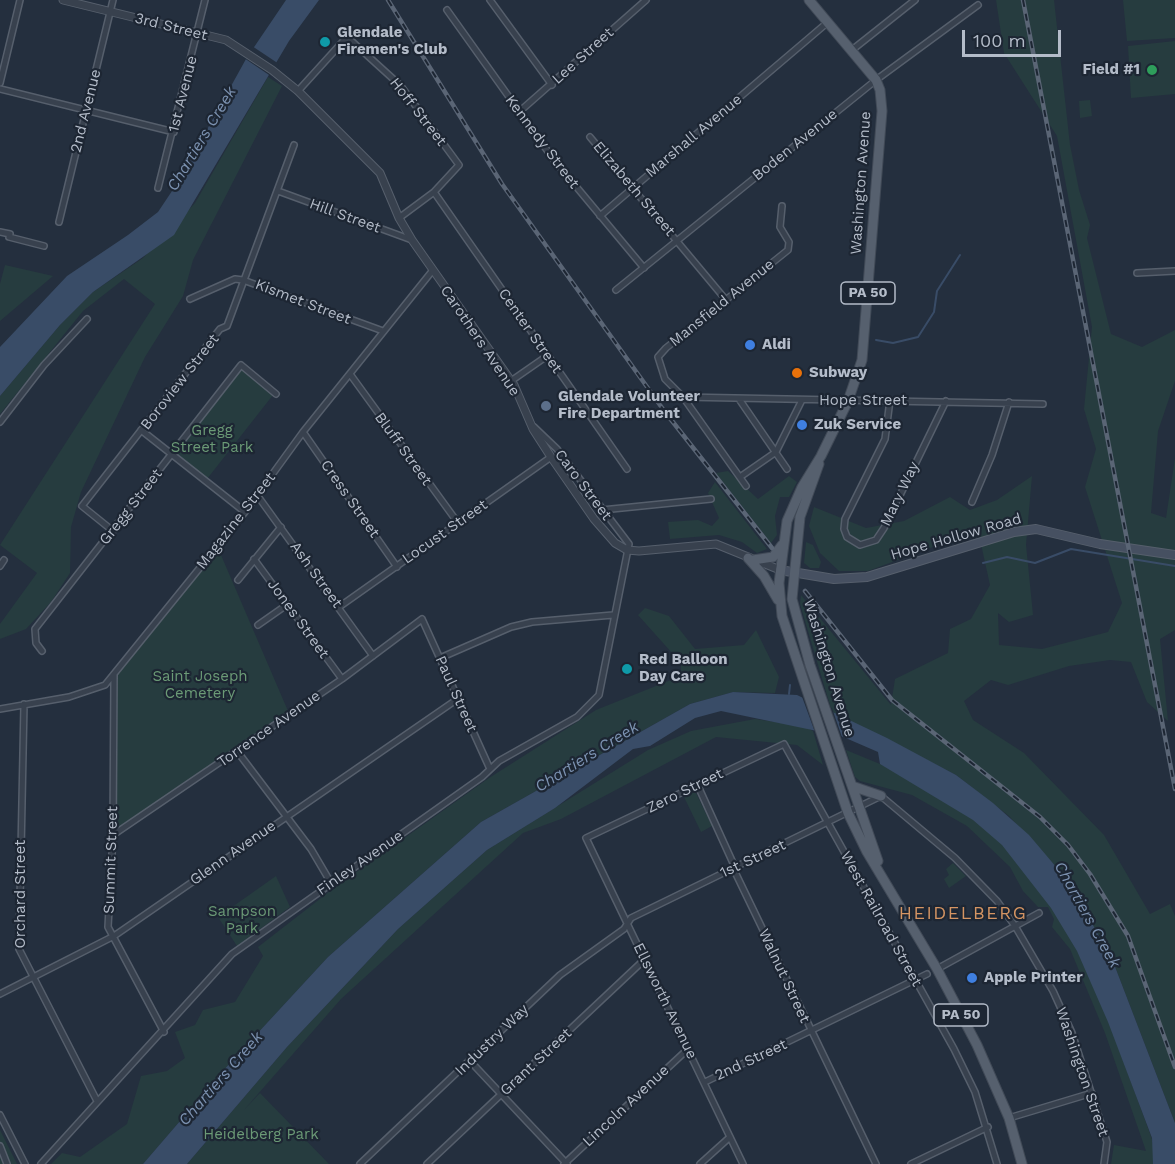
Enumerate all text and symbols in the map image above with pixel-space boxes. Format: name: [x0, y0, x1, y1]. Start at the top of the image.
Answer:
street label: 3rd Street: [133, 9, 209, 45]
scale bar: [965, 18, 1064, 56]
place label: Glendale Firemen's Club: [337, 24, 447, 59]
street label: Lee Street: [549, 24, 617, 88]
text: 100 m: [973, 30, 1026, 51]
marker: Glendale Firemen's Club: [318, 35, 332, 49]
street label: 1st Avenue: [165, 54, 201, 134]
place label: Field #1: [1082, 61, 1140, 79]
marker: Field #1: [1145, 63, 1159, 77]
street label: 2nd Avenue: [67, 67, 105, 155]
street label: Hoff Street: [386, 74, 450, 150]
water label: Chartiers Creek: [163, 83, 241, 195]
street label: Marshall Avenue: [642, 91, 746, 181]
street label: Kennedy Street: [501, 92, 583, 192]
street label: Boden Avenue: [749, 105, 841, 185]
street label: Washington Avenue: [847, 111, 875, 255]
street label: Elizabeth Street: [589, 138, 679, 240]
street label: Hill Street: [307, 195, 383, 237]
street label: Mansfield Avenue: [666, 255, 778, 351]
street label: Kismet Street: [253, 275, 353, 329]
street label: Carothers Avenue: [436, 282, 524, 400]
road number: PA 50: [841, 282, 895, 304]
street label: Center Street: [494, 285, 566, 377]
street label: Boroview Street: [137, 330, 223, 434]
place label: Aldi: [762, 336, 791, 354]
marker: Aldi: [743, 338, 757, 352]
place label: Subway: [809, 364, 867, 382]
marker: Subway: [790, 366, 804, 380]
place label: Glendale Volunteer Fire Department: [558, 388, 700, 423]
street label: Hope Street: [819, 392, 907, 410]
marker: Glendale Volunteer Fire Department: [539, 399, 553, 413]
street label: Bluff Street: [371, 409, 435, 489]
place label: Zuk Service: [814, 416, 901, 434]
marker: Zuk Service: [795, 418, 809, 432]
park label: Gregg Street Park: [171, 422, 253, 457]
street label: Caro Street: [551, 446, 615, 524]
street label: Cress Street: [317, 457, 383, 541]
street label: Mary Way: [877, 459, 923, 529]
street label: Gregg Street: [96, 465, 166, 549]
street label: Magazine Street: [193, 469, 279, 573]
street label: Locust Street: [399, 496, 491, 568]
street label: Hope Hollow Road: [889, 510, 1023, 564]
street label: Ash Street: [286, 538, 346, 612]
street label: Jones Street: [263, 576, 333, 662]
street label: Washington Avenue: [799, 597, 859, 739]
place label: Red Balloon Day Care: [639, 651, 728, 686]
street label: Paul Street: [431, 653, 481, 735]
marker: Red Balloon Day Care: [620, 662, 634, 676]
park label: Saint Joseph Cemetery: [152, 668, 248, 703]
street label: Torrence Avenue: [214, 687, 324, 771]
water label: Chartiers Creek: [532, 717, 642, 797]
street label: Zero Street: [644, 765, 726, 817]
street label: Summit Street: [100, 806, 122, 914]
street label: Glenn Avenue: [187, 817, 279, 889]
street label: Finley Avenue: [313, 827, 407, 899]
street label: 1st Street: [717, 836, 789, 882]
street label: Orchard Street: [12, 840, 30, 948]
street label: West Railroad Street: [836, 848, 926, 990]
water label: Chartiers Creek: [1050, 858, 1124, 972]
park label: Sampson Park: [208, 903, 276, 938]
district label: HEIDELBERG: [899, 903, 1027, 925]
street label: Walnut Street: [754, 926, 814, 1026]
street label: Ellsworth Avenue: [629, 940, 701, 1062]
place label: Apple Printer: [984, 969, 1083, 987]
marker: Apple Printer: [965, 971, 979, 985]
street label: Industry Way: [452, 1001, 532, 1079]
road number: PA 50: [934, 1004, 988, 1026]
street label: Washington Street: [1051, 1005, 1113, 1139]
street label: Grant Street: [497, 1024, 575, 1100]
water label: Chartiers Creek: [175, 1028, 267, 1130]
street label: 2nd Street: [712, 1035, 790, 1085]
street label: Lincoln Avenue: [579, 1061, 673, 1151]
park label: Heidelberg Park: [203, 1126, 319, 1144]

